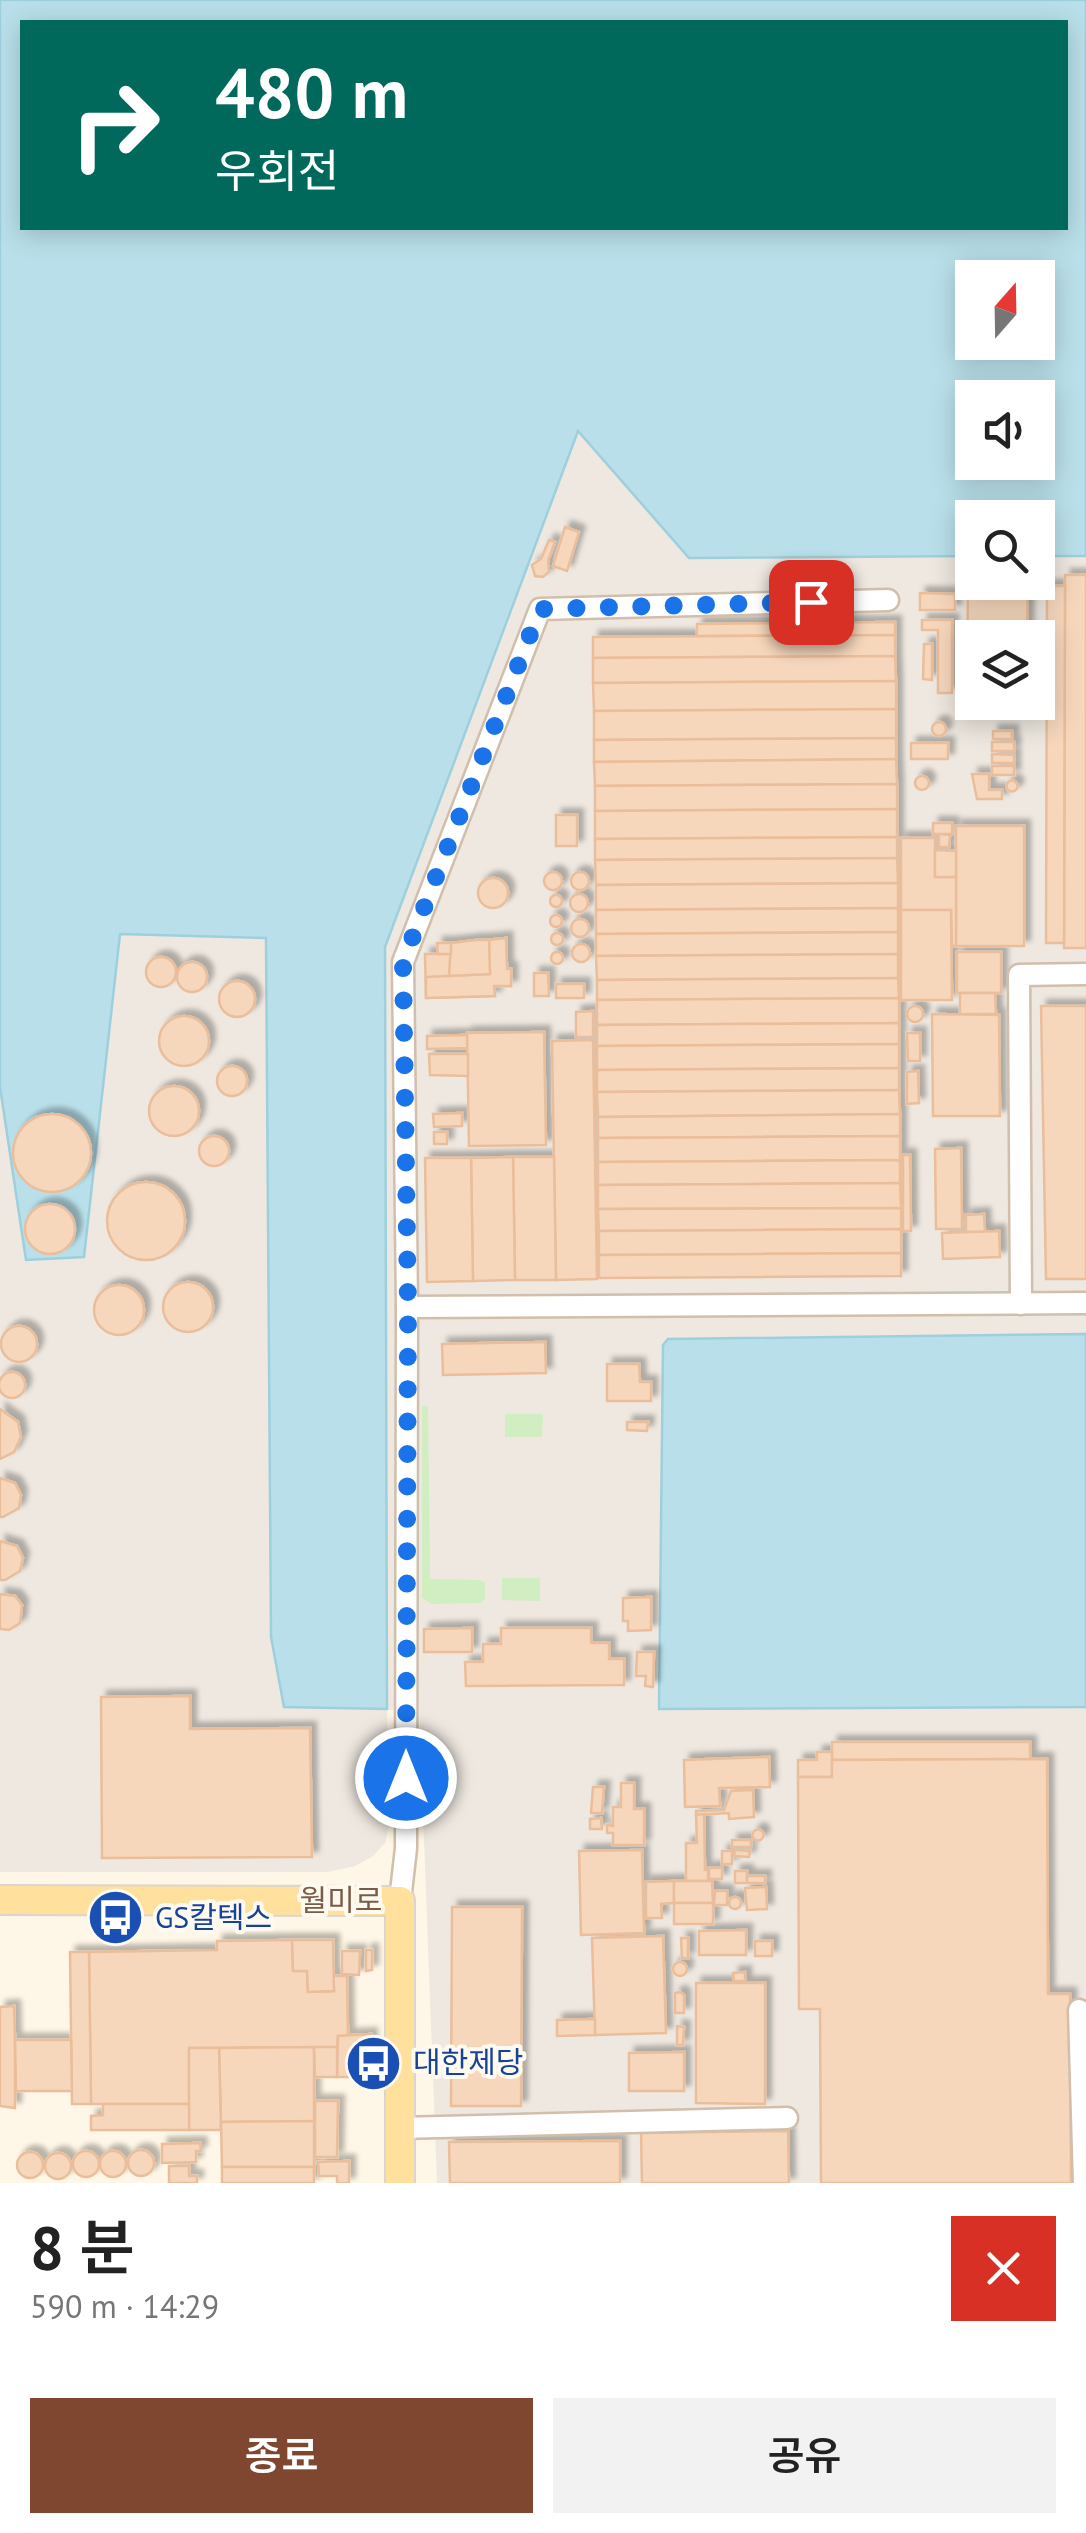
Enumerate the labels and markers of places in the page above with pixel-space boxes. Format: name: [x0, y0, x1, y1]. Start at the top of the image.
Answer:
pin: [769, 560, 854, 645]
bus stop icon: GS칼텍스: [86, 1888, 146, 1948]
place label: GS칼텍스: [155, 1897, 272, 1936]
bus stop icon: 대한제당: [344, 2033, 404, 2093]
place label: 대한제당: [413, 2042, 523, 2081]

